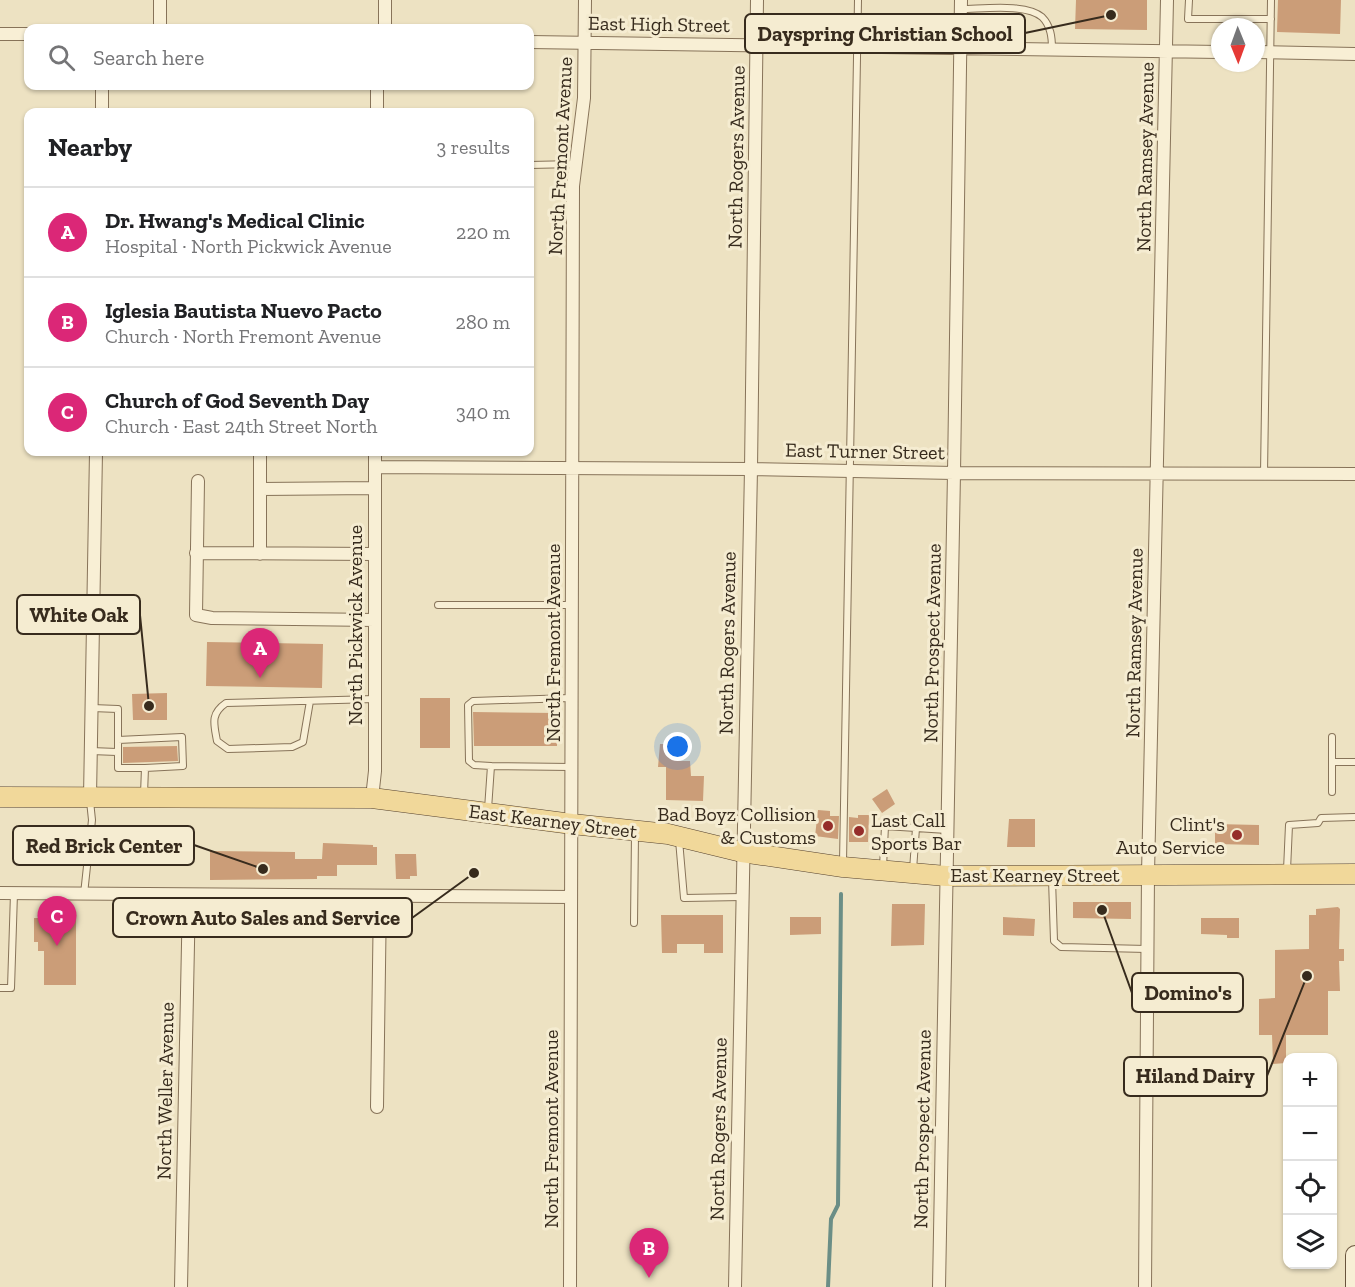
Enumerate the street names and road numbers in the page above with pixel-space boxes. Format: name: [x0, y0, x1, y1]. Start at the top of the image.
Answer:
street label: East High Street: [588, 11, 731, 37]
street label: North Fremont Avenue: [543, 56, 577, 256]
street label: North Ramsey Avenue: [1131, 62, 1159, 252]
street label: North Rogers Avenue: [722, 65, 750, 249]
street label: East Turner Street: [785, 438, 946, 464]
street label: North Pickwick Avenue: [343, 525, 367, 725]
street label: North Prospect Avenue: [918, 543, 946, 743]
street label: North Fremont Avenue: [541, 544, 565, 742]
street label: North Ramsey Avenue: [1120, 548, 1148, 738]
street label: North Rogers Avenue: [713, 551, 741, 735]
street label: East Kearney Street: [467, 799, 639, 843]
street label: East Kearney Street: [950, 863, 1120, 887]
street label: North Weller Avenue: [151, 1002, 179, 1180]
street label: North Prospect Avenue: [908, 1029, 936, 1229]
street label: North Fremont Avenue: [539, 1030, 563, 1228]
street label: North Rogers Avenue: [704, 1037, 732, 1221]

